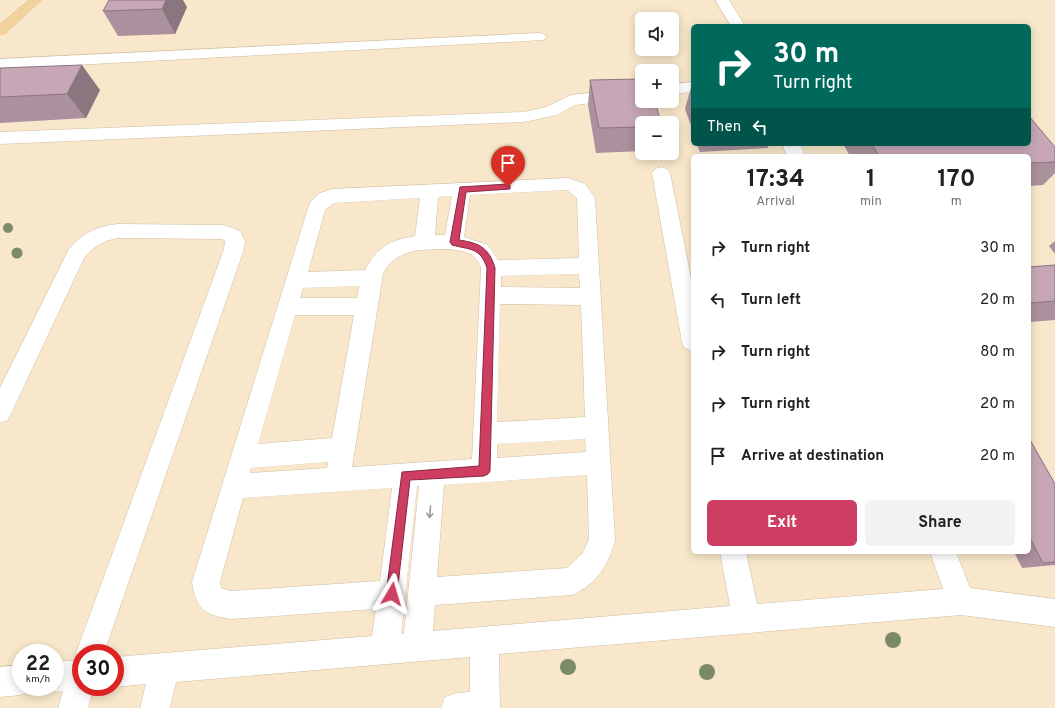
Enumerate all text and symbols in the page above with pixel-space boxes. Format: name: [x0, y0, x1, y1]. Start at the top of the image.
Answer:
map controls: [635, 12, 679, 160]
button: sound: [635, 12, 679, 56]
text: 30 m: [773, 37, 839, 73]
icon: right: [707, 40, 759, 92]
button: +: [635, 64, 679, 108]
text: Turn right: [773, 72, 853, 95]
button: −: [635, 116, 679, 160]
icon: left: [749, 116, 771, 138]
text: Then: [707, 118, 741, 137]
pin: [491, 146, 525, 187]
icon: arrive: [497, 152, 519, 174]
text: 17:34: [746, 165, 805, 195]
text: 1: [866, 165, 876, 195]
text: 170: [937, 165, 975, 195]
text: Arrival: [756, 194, 795, 210]
text: min: [860, 194, 882, 210]
text: m: [951, 194, 962, 210]
icon: right: [707, 237, 729, 259]
text: Turn right: [741, 239, 810, 258]
text: 30 m: [980, 239, 1015, 258]
icon: left: [707, 289, 729, 311]
text: Turn left: [741, 291, 801, 310]
text: 20 m: [980, 291, 1015, 310]
icon: right: [707, 341, 729, 363]
text: Turn right: [741, 343, 810, 362]
text: 80 m: [980, 343, 1015, 362]
icon: right: [707, 393, 729, 415]
text: Turn right: [741, 395, 810, 414]
text: 20 m: [980, 395, 1015, 414]
icon: arrive: [707, 445, 729, 467]
text: Arrive at destination: [741, 447, 884, 466]
text: 20 m: [980, 447, 1015, 466]
button: Exit: [707, 500, 857, 546]
button: Share: [865, 500, 1015, 546]
one-way arrow: [426, 505, 433, 518]
position arrow: [371, 573, 413, 615]
speed limit sign: 30: [72, 644, 124, 696]
text: 22: [26, 652, 50, 678]
text: km/h: [26, 673, 50, 686]

